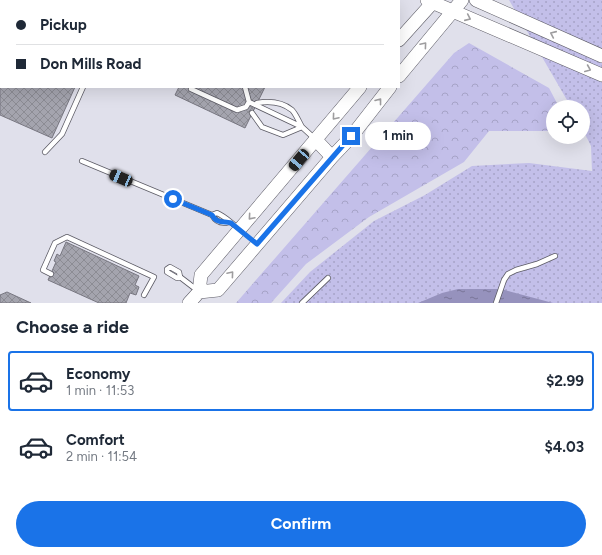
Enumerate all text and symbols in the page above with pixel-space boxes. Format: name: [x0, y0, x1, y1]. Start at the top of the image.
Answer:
one-way arrow: [464, 13, 472, 21]
text: Pickup: [40, 16, 87, 34]
one-way arrow: [550, 31, 557, 39]
one-way arrow: [419, 43, 426, 50]
text: Don Mills Road: [40, 55, 141, 73]
one-way arrow: [584, 64, 592, 72]
one-way arrow: [375, 98, 382, 105]
map controls: [546, 100, 590, 144]
button: locate: [546, 100, 590, 144]
one-way arrow: [332, 112, 339, 120]
callout: 1 min: [365, 122, 431, 150]
route end: [342, 127, 360, 145]
text: 1 min: [383, 128, 413, 143]
car: [287, 147, 311, 173]
car: [108, 168, 134, 188]
route start: [164, 190, 182, 208]
one-way arrow: [249, 212, 256, 219]
one-way arrow: [227, 272, 234, 279]
text: Choose a ride: [16, 316, 129, 338]
icon: car: [18, 363, 54, 399]
text: Economy: [66, 365, 131, 383]
text: $2.99: [546, 372, 584, 390]
text: 1 min · 11:53: [66, 383, 134, 398]
icon: car: [18, 429, 54, 465]
text: Comfort: [66, 431, 125, 449]
text: $4.03: [544, 438, 584, 456]
text: 2 min · 11:54: [66, 449, 137, 464]
button: Confirm: [16, 501, 586, 547]

